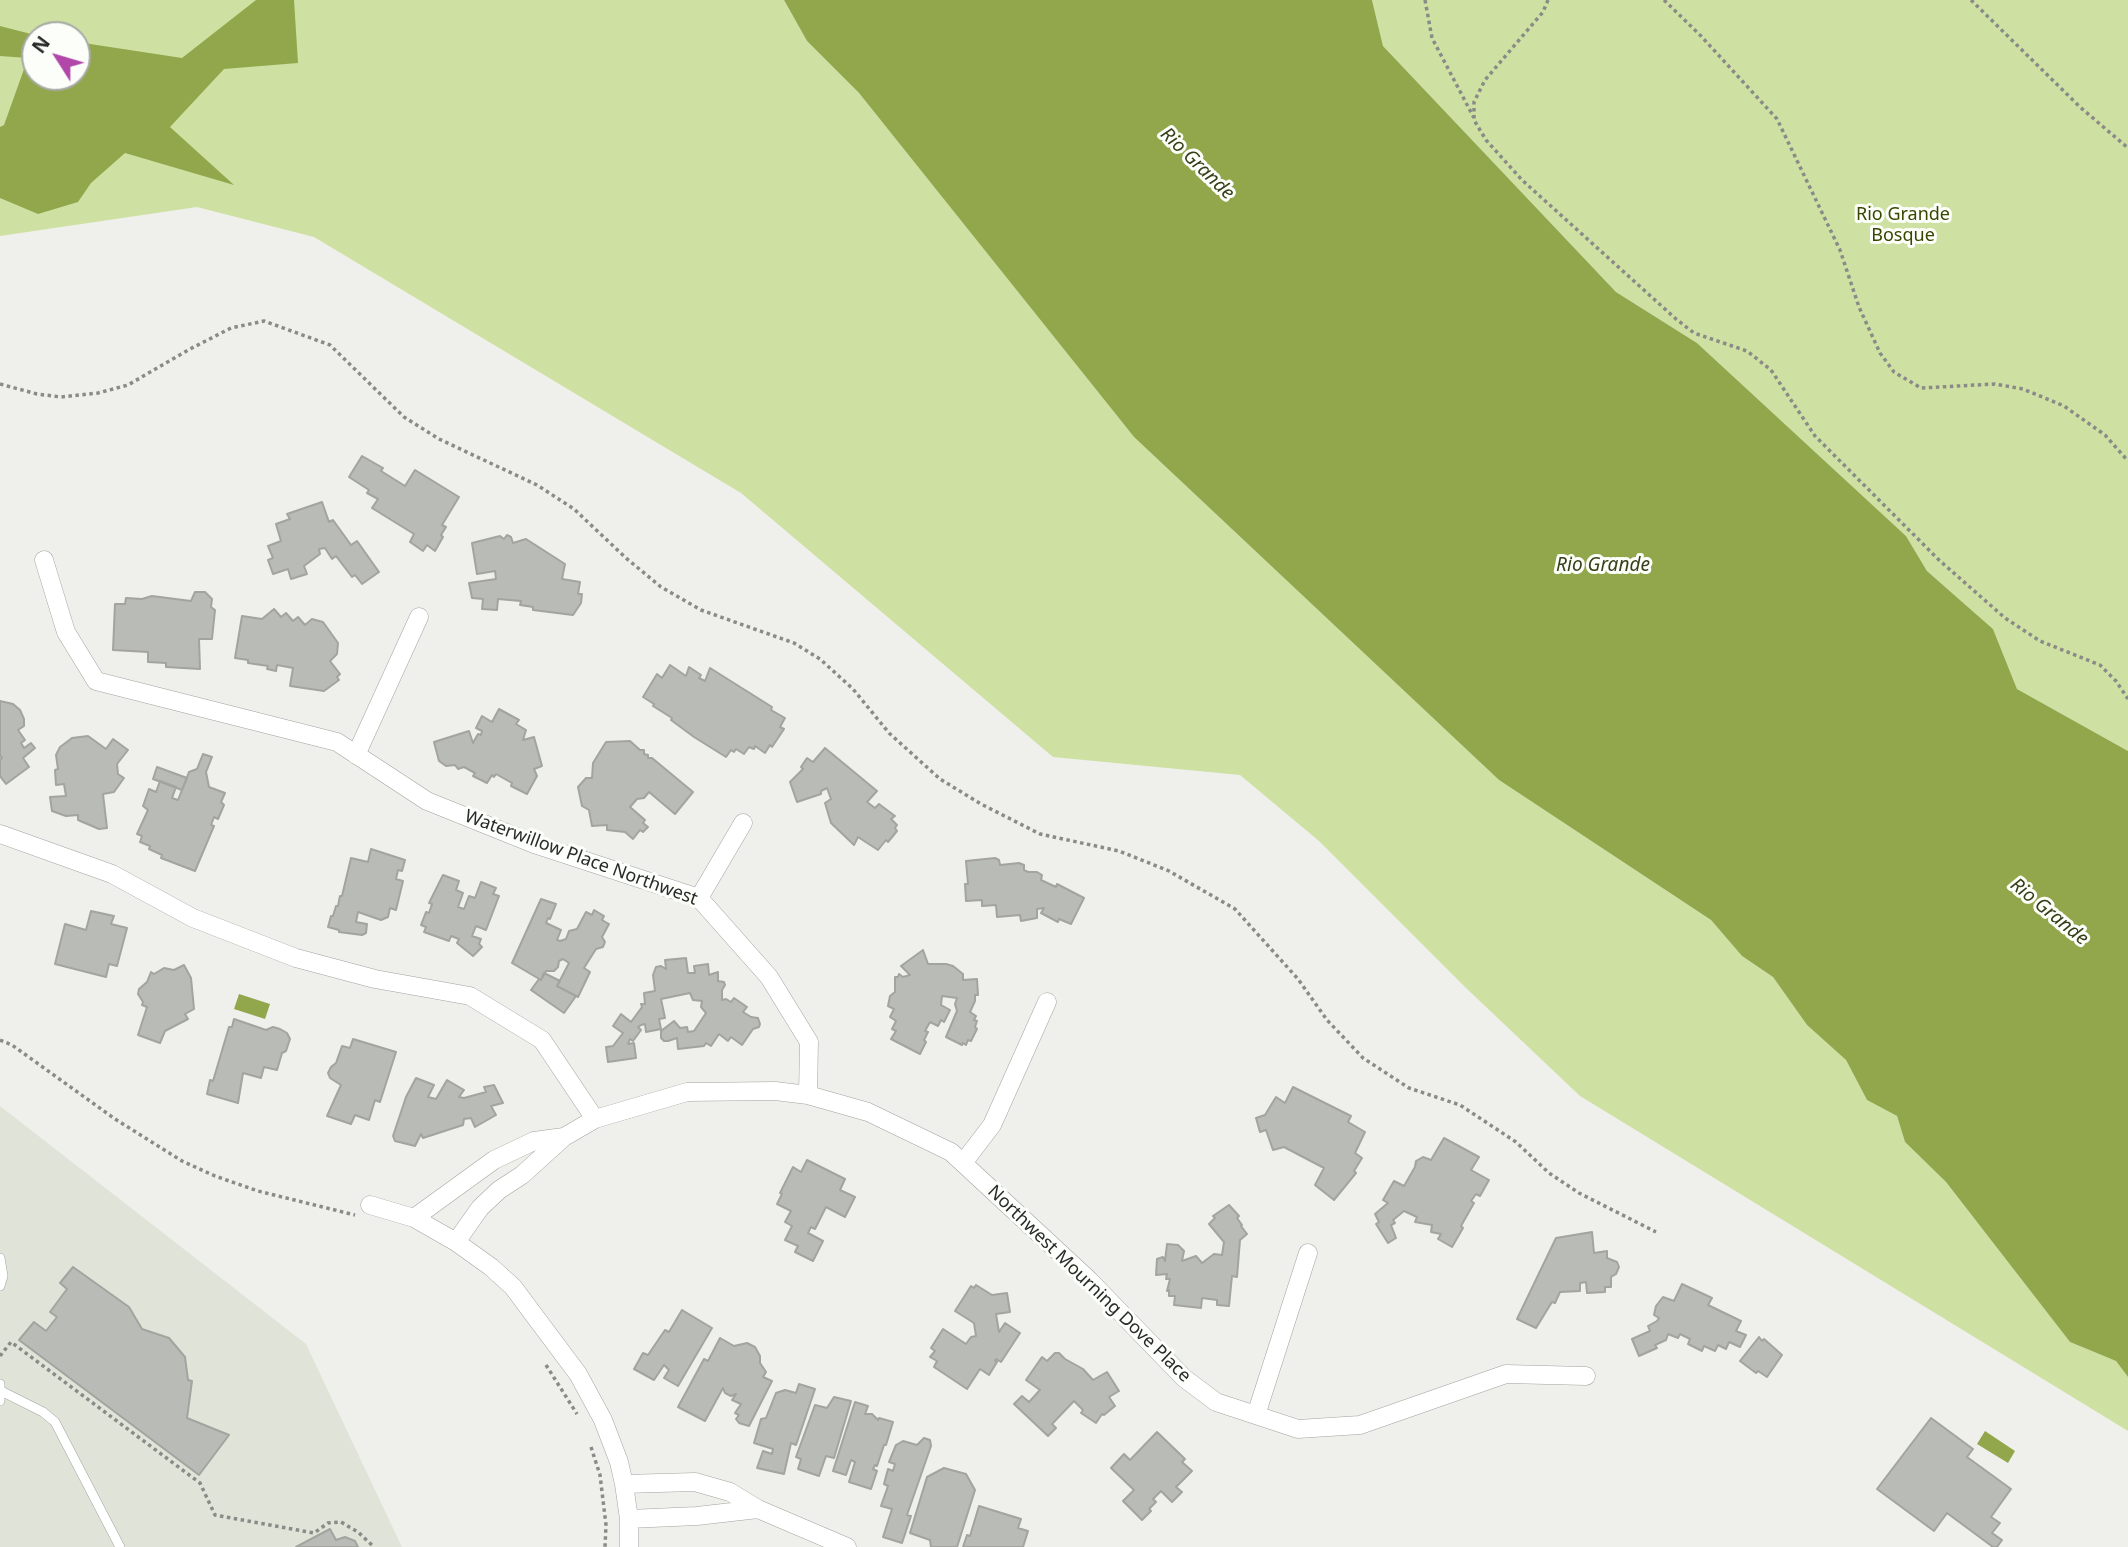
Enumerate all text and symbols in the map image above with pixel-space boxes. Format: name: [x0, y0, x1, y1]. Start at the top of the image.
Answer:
north arrow: [21, 21, 91, 91]
text: N: [26, 31, 56, 59]
water label: Rio Grande: [1155, 123, 1239, 205]
park label: Rio Grande Bosque: [1856, 204, 1950, 246]
water label: Rio Grande: [1556, 555, 1650, 577]
street label: Waterwillow Place Northwest: [462, 806, 700, 910]
water label: Rio Grande: [2005, 874, 2093, 950]
street label: Northwest Mourning Dove Place: [983, 1181, 1195, 1387]

